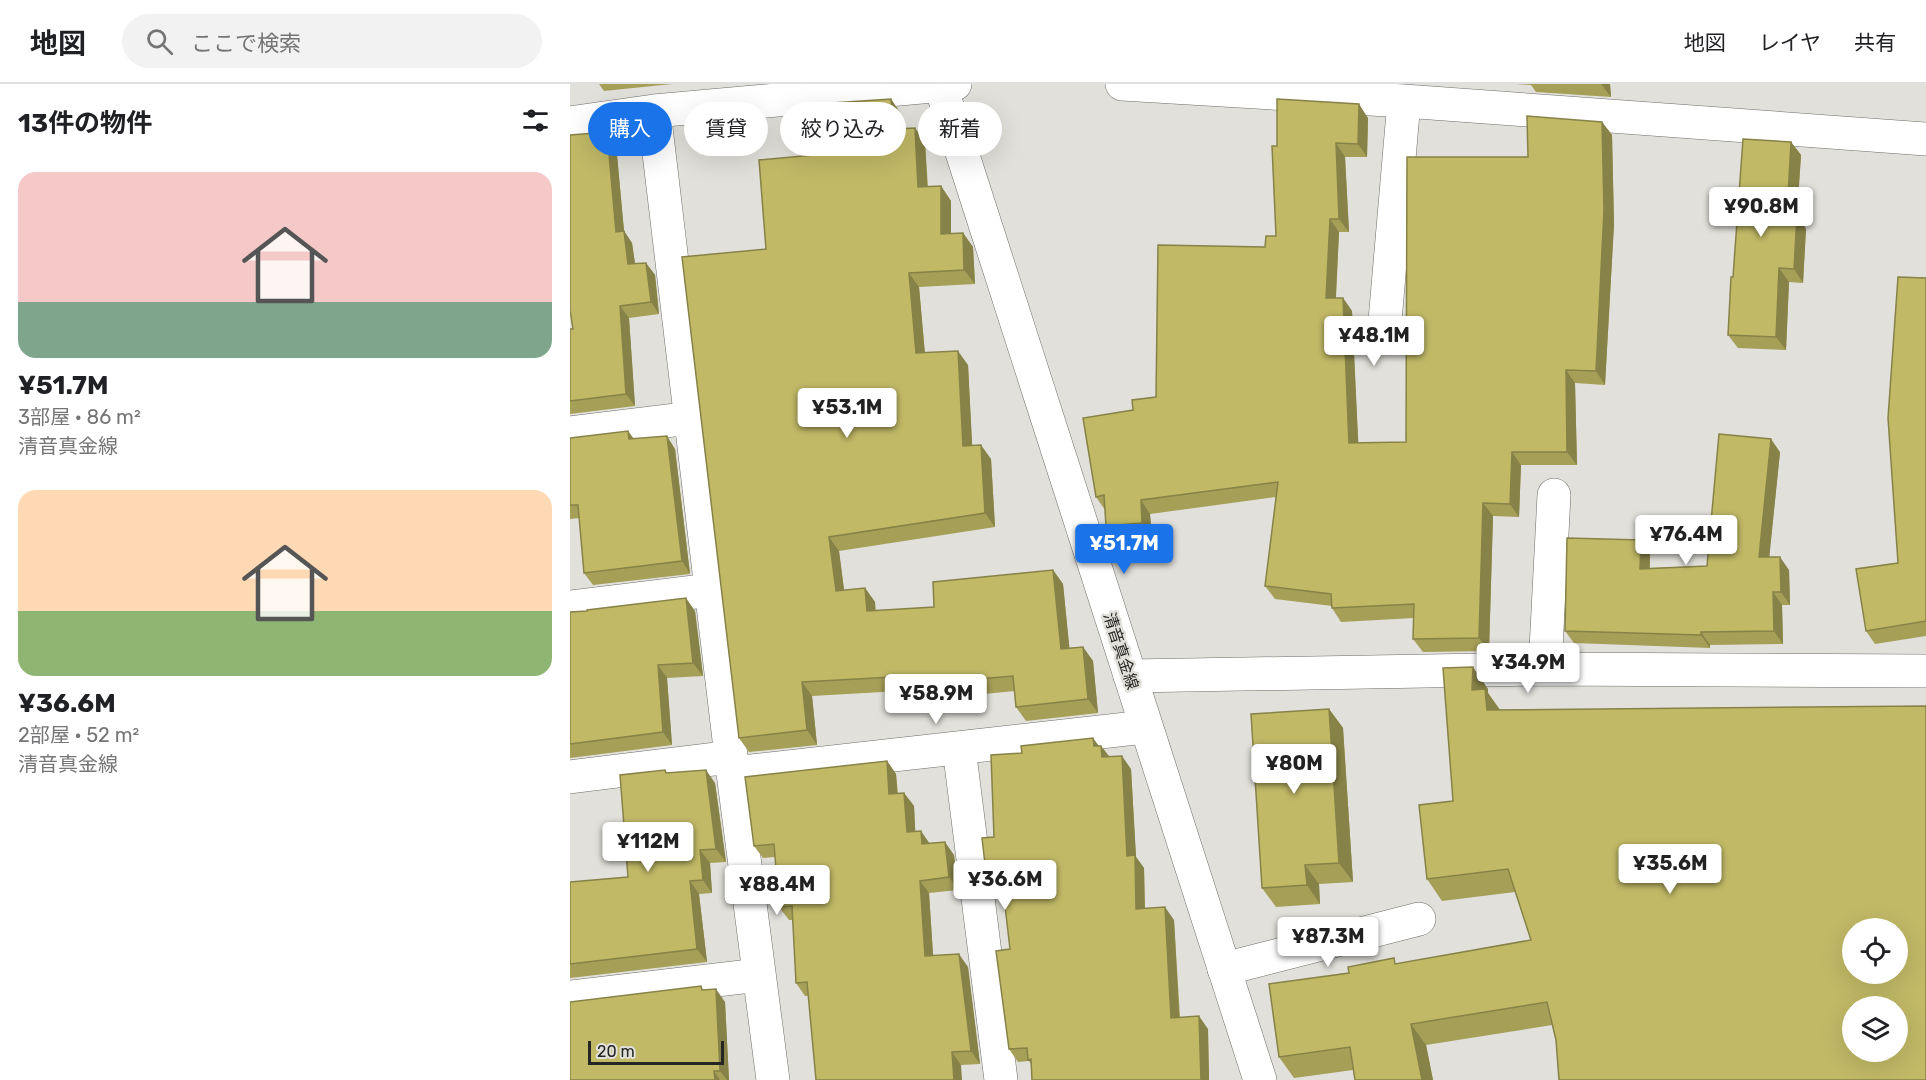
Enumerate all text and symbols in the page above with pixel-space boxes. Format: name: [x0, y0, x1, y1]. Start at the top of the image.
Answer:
search box: [122, 14, 542, 68]
icon: search: [143, 25, 176, 58]
text: 地図: [30, 27, 86, 60]
text: ここで検索: [191, 30, 301, 57]
text: 地図: [1684, 30, 1726, 55]
text: レイヤ: [1759, 30, 1821, 55]
text: 共有: [1854, 30, 1896, 55]
chip: 購入: [588, 102, 672, 156]
chip: 賃貸: [684, 102, 768, 156]
chip: 絞り込み: [780, 102, 906, 156]
chip: 新着: [918, 102, 1002, 156]
icon: filters: [519, 104, 552, 137]
text: 13件の物件: [18, 108, 152, 139]
pin: ¥90.8M: [1712, 187, 1810, 238]
text: ¥90.8M: [1723, 194, 1799, 218]
icon: home: [231, 211, 339, 319]
pin: ¥48.1M: [1325, 316, 1423, 367]
text: ¥48.1M: [1338, 323, 1410, 347]
text: ¥51.7M: [18, 370, 108, 401]
pin: ¥53.1M: [798, 388, 896, 439]
text: ¥53.1M: [812, 395, 882, 419]
text: 3部屋 · 86 m²: [18, 405, 141, 429]
text: 清音真金線: [18, 434, 118, 458]
pin: ¥76.4M: [1637, 515, 1735, 566]
text: ¥76.4M: [1649, 522, 1723, 546]
pin: ¥51.7M: [1075, 524, 1173, 575]
icon: home: [231, 529, 339, 637]
text: ¥51.7M: [1089, 531, 1159, 555]
street label: 清音真金線: [1100, 610, 1142, 692]
pin: ¥34.9M: [1479, 643, 1577, 694]
text: ¥34.9M: [1491, 650, 1565, 674]
pin: ¥58.9M: [887, 674, 985, 725]
text: ¥58.9M: [899, 681, 973, 705]
text: ¥36.6M: [18, 688, 116, 719]
text: 2部屋 · 52 m²: [18, 723, 139, 747]
pin: ¥80M: [1258, 744, 1330, 795]
text: ¥80M: [1265, 751, 1323, 775]
text: 清音真金線: [18, 752, 118, 776]
pin: ¥112M: [606, 822, 690, 873]
text: ¥112M: [616, 829, 680, 853]
pin: ¥35.6M: [1621, 844, 1719, 895]
text: ¥35.6M: [1633, 851, 1707, 875]
pin: ¥36.6M: [956, 860, 1054, 911]
pin: ¥88.4M: [728, 865, 826, 916]
text: ¥36.6M: [967, 867, 1043, 891]
text: ¥88.4M: [739, 872, 815, 896]
pin: ¥87.3M: [1279, 917, 1377, 968]
map controls: [1842, 918, 1908, 1062]
button: locate: [1842, 918, 1908, 984]
text: ¥87.3M: [1291, 924, 1365, 948]
button: layers: [1842, 996, 1908, 1062]
scale bar: [588, 1038, 724, 1066]
text: 20 m: [597, 1042, 635, 1061]

